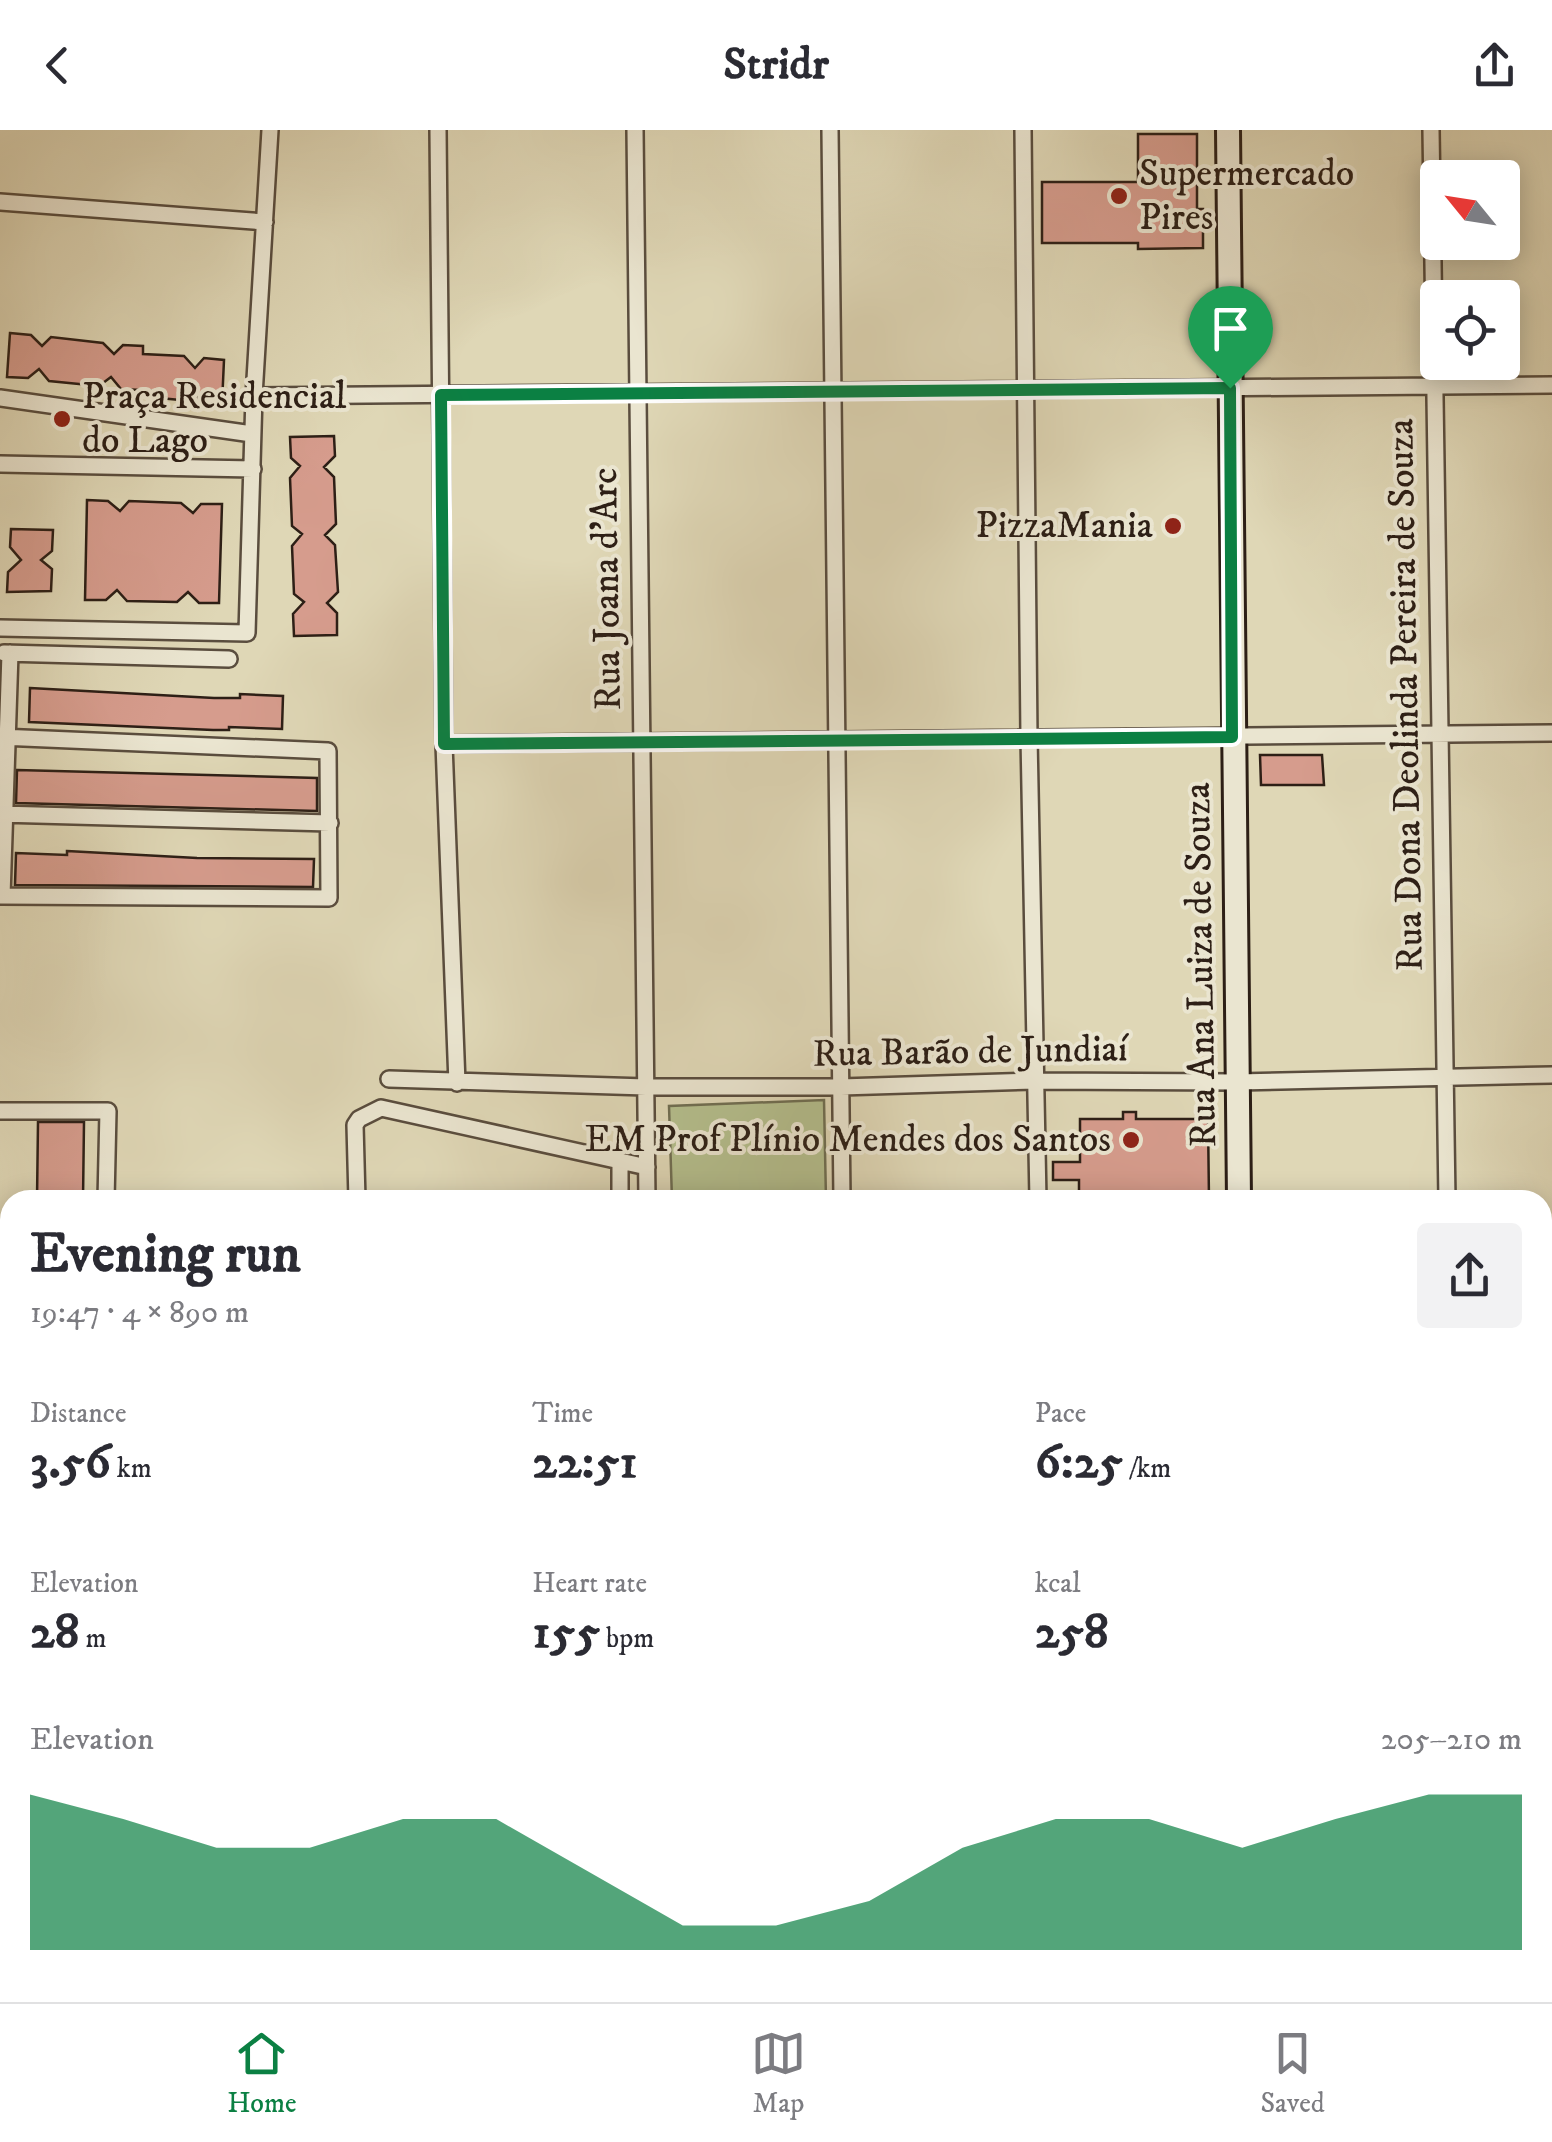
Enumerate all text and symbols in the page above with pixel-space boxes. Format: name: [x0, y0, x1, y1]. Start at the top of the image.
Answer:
text: Stridr: [723, 37, 829, 93]
icon: back: [30, 38, 85, 93]
icon: share: [1467, 38, 1522, 93]
place label: Supermercado Pires: [1139, 150, 1354, 242]
north arrow: [1420, 160, 1520, 260]
map controls: [1420, 160, 1520, 380]
marker: Supermercado Pires: [1108, 185, 1130, 207]
button: locate: [1420, 280, 1520, 380]
pin: [1188, 286, 1273, 389]
icon: arrive: [1203, 301, 1258, 356]
place label: Praça Residencial do Lago: [82, 373, 347, 465]
marker: Praça Residencial do Lago: [51, 408, 73, 430]
street label: Rua Dona Deolinda Pereira de Souza: [1377, 418, 1435, 972]
street label: Rua Joana d'Arc: [581, 467, 633, 711]
place label: PizzaMania: [975, 502, 1153, 550]
marker: PizzaMania: [1162, 515, 1184, 537]
street label: Rua Ana Luiza de Souza: [1174, 782, 1228, 1148]
street label: Rua Barão de Jundiaí: [812, 1025, 1130, 1079]
place label: EM Prof Plínio Mendes dos Santos: [584, 1116, 1111, 1164]
marker: EM Prof Plínio Mendes dos Santos: [1120, 1129, 1142, 1151]
text: Evening run: [30, 1221, 301, 1290]
button: share: [1417, 1223, 1522, 1328]
text: 19:47 · 4 × 890 m: [30, 1293, 249, 1333]
text: Distance: [30, 1396, 126, 1431]
text: Time: [532, 1396, 593, 1431]
text: Pace: [1035, 1396, 1086, 1431]
text: 3.56: [30, 1431, 111, 1494]
text: 22:51: [532, 1431, 638, 1494]
text: 6:25: [1035, 1431, 1123, 1494]
text: km: [111, 1451, 152, 1486]
text: /km: [1123, 1451, 1171, 1486]
text: Elevation: [30, 1566, 138, 1601]
text: Heart rate: [532, 1566, 647, 1601]
text: kcal: [1035, 1566, 1081, 1601]
text: 28: [30, 1601, 80, 1664]
text: 155: [532, 1601, 600, 1664]
text: 258: [1035, 1601, 1109, 1664]
text: m: [80, 1621, 107, 1656]
text: bpm: [600, 1621, 654, 1656]
text: Elevation: [30, 1720, 154, 1760]
text: 205–210 m: [1381, 1720, 1522, 1760]
tab: Home: [227, 2026, 296, 2121]
tab: Map: [751, 2026, 806, 2121]
tab: Saved: [1260, 2026, 1325, 2121]

